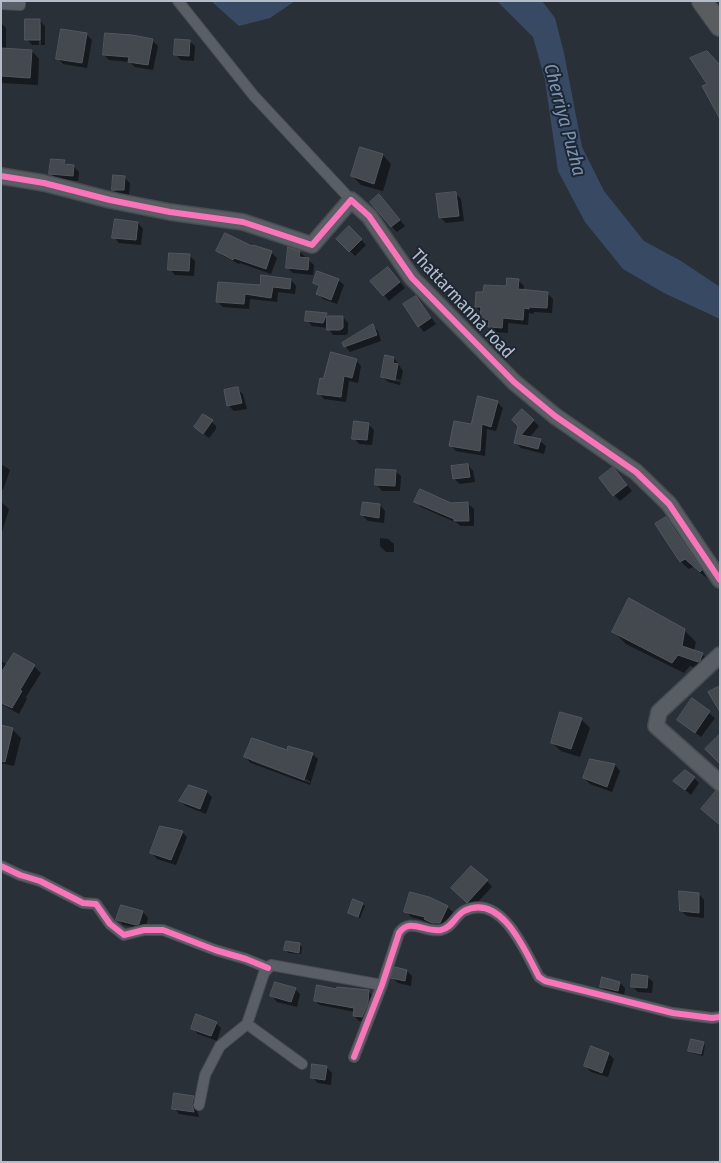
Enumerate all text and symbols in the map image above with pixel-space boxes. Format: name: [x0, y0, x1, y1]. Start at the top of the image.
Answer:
water label: Cherriya Puzha: [538, 61, 590, 179]
street label: Thattarmanna road: [406, 245, 518, 363]

